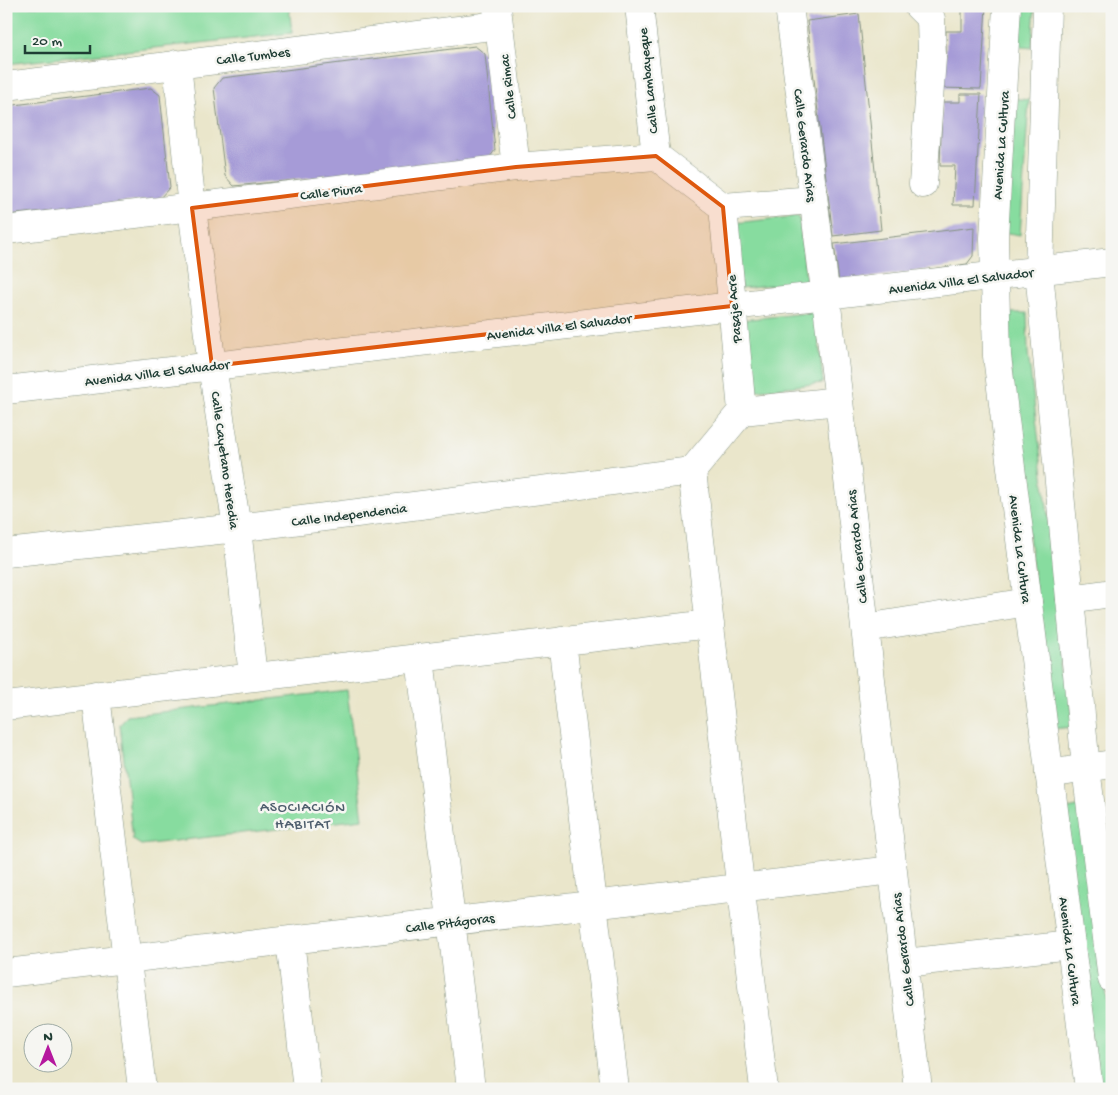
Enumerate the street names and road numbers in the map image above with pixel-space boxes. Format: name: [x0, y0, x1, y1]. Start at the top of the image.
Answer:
street label: Calle Lambayeque: [635, 26, 663, 135]
street label: Calle Tumbes: [216, 44, 292, 70]
street label: Calle Rimac: [497, 52, 522, 120]
street label: Calle Gerardo Arias: [788, 88, 819, 204]
street label: Avenida La Cultura: [990, 89, 1015, 200]
street label: Calle Piura: [299, 181, 364, 206]
street label: Avenida Villa El Salvador: [888, 265, 1036, 300]
street label: Pasaje Acre: [724, 273, 747, 345]
street label: Avenida Villa El Salvador: [486, 311, 634, 346]
street label: Avenida Villa El Salvador: [84, 357, 232, 392]
street label: Calle Cayetano Heredia: [205, 390, 242, 531]
street label: Calle Gerardo Arias: [844, 488, 873, 604]
street label: Avenida La Cultura: [1003, 494, 1034, 606]
street label: Calle Independencia: [291, 501, 409, 532]
street label: Calle Gerardo Arias: [889, 891, 920, 1007]
street label: Avenida La Cultura: [1053, 896, 1084, 1008]
street label: Calle Pitágoras: [405, 910, 497, 938]

